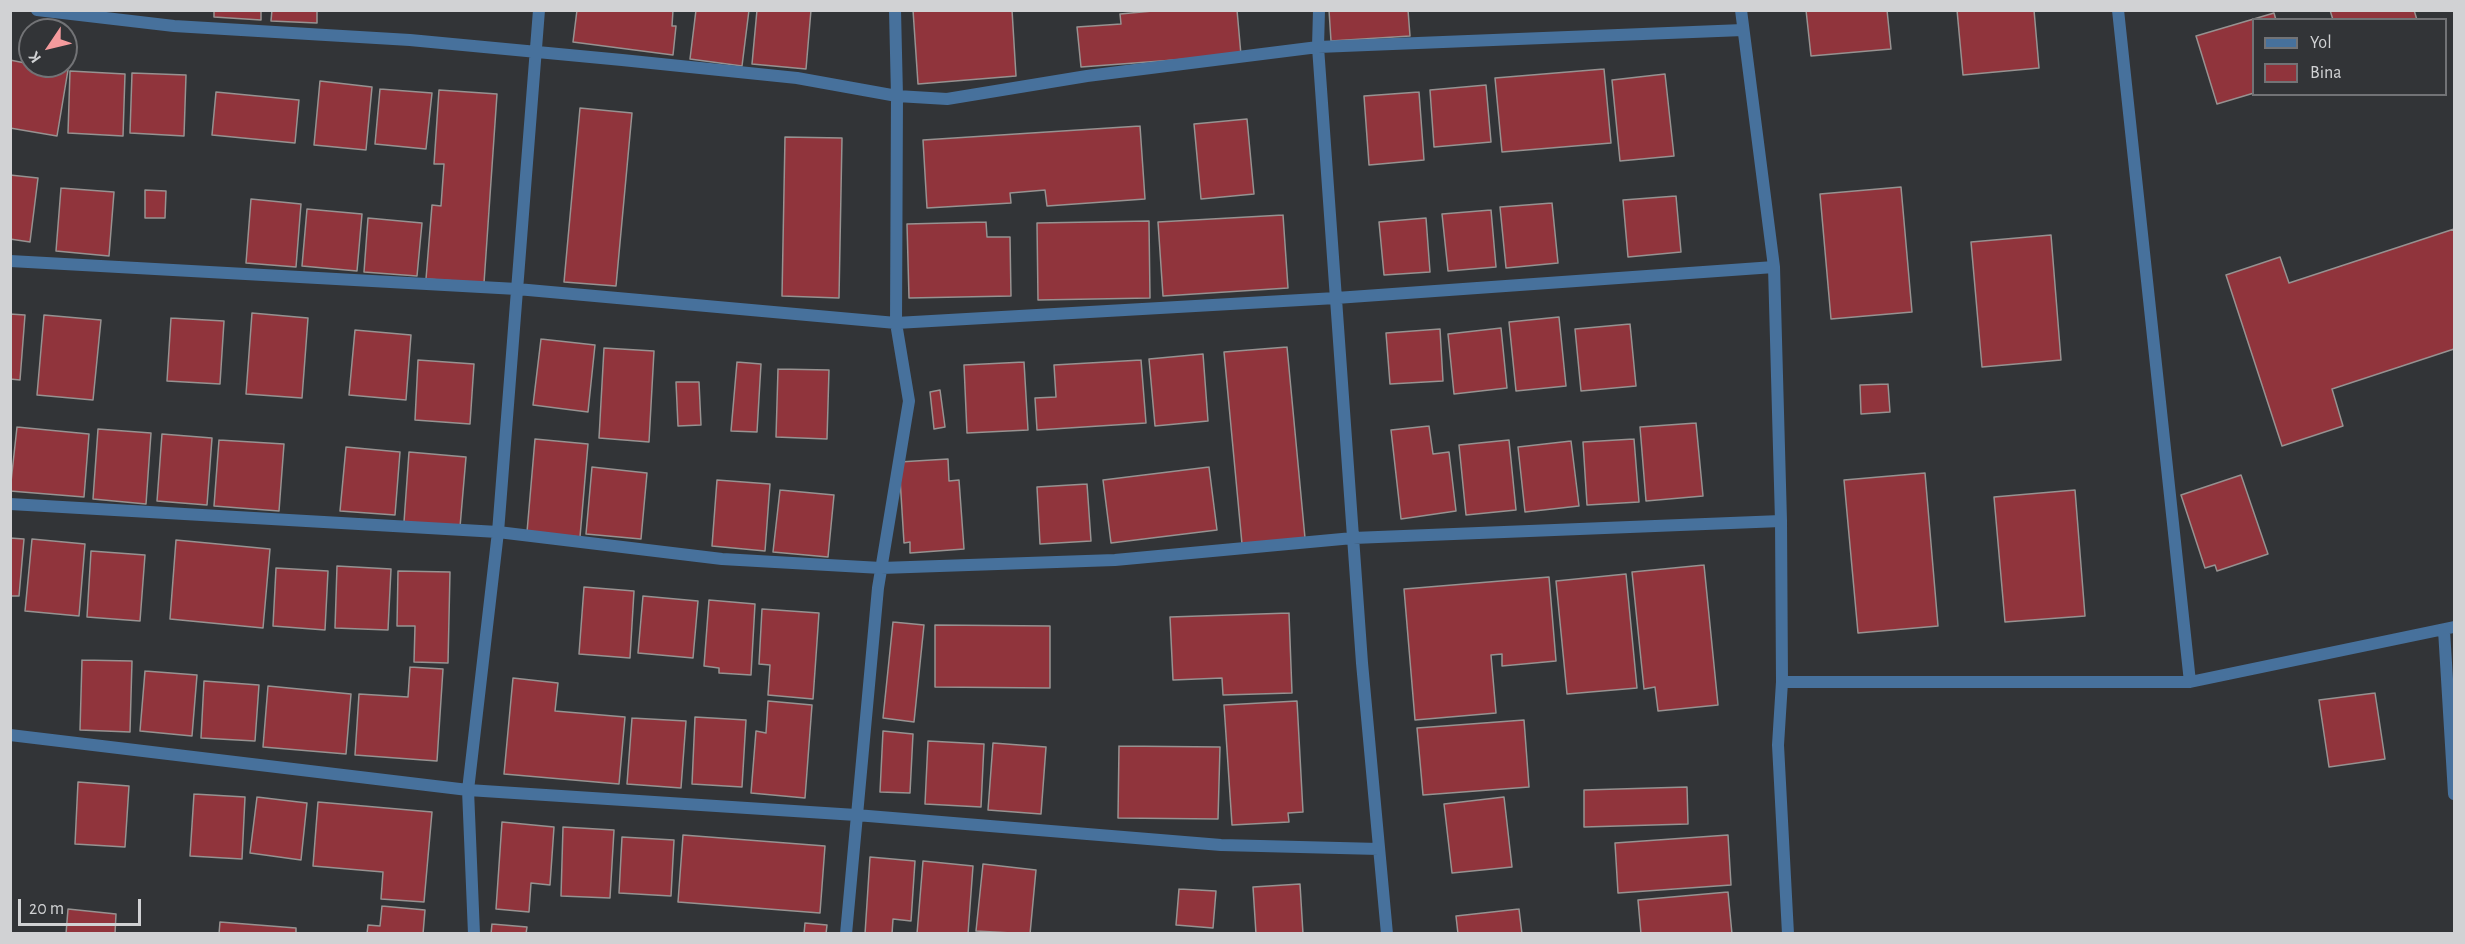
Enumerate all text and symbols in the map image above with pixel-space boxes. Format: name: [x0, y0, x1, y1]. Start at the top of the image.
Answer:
north arrow: [18, 18, 78, 78]
legend: [2252, 18, 2447, 96]
text: Yol: [2310, 34, 2332, 52]
text: K: [26, 49, 44, 66]
text: Bina: [2310, 64, 2342, 82]
scale bar: [21, 887, 144, 925]
text: 20 m: [29, 900, 64, 918]

